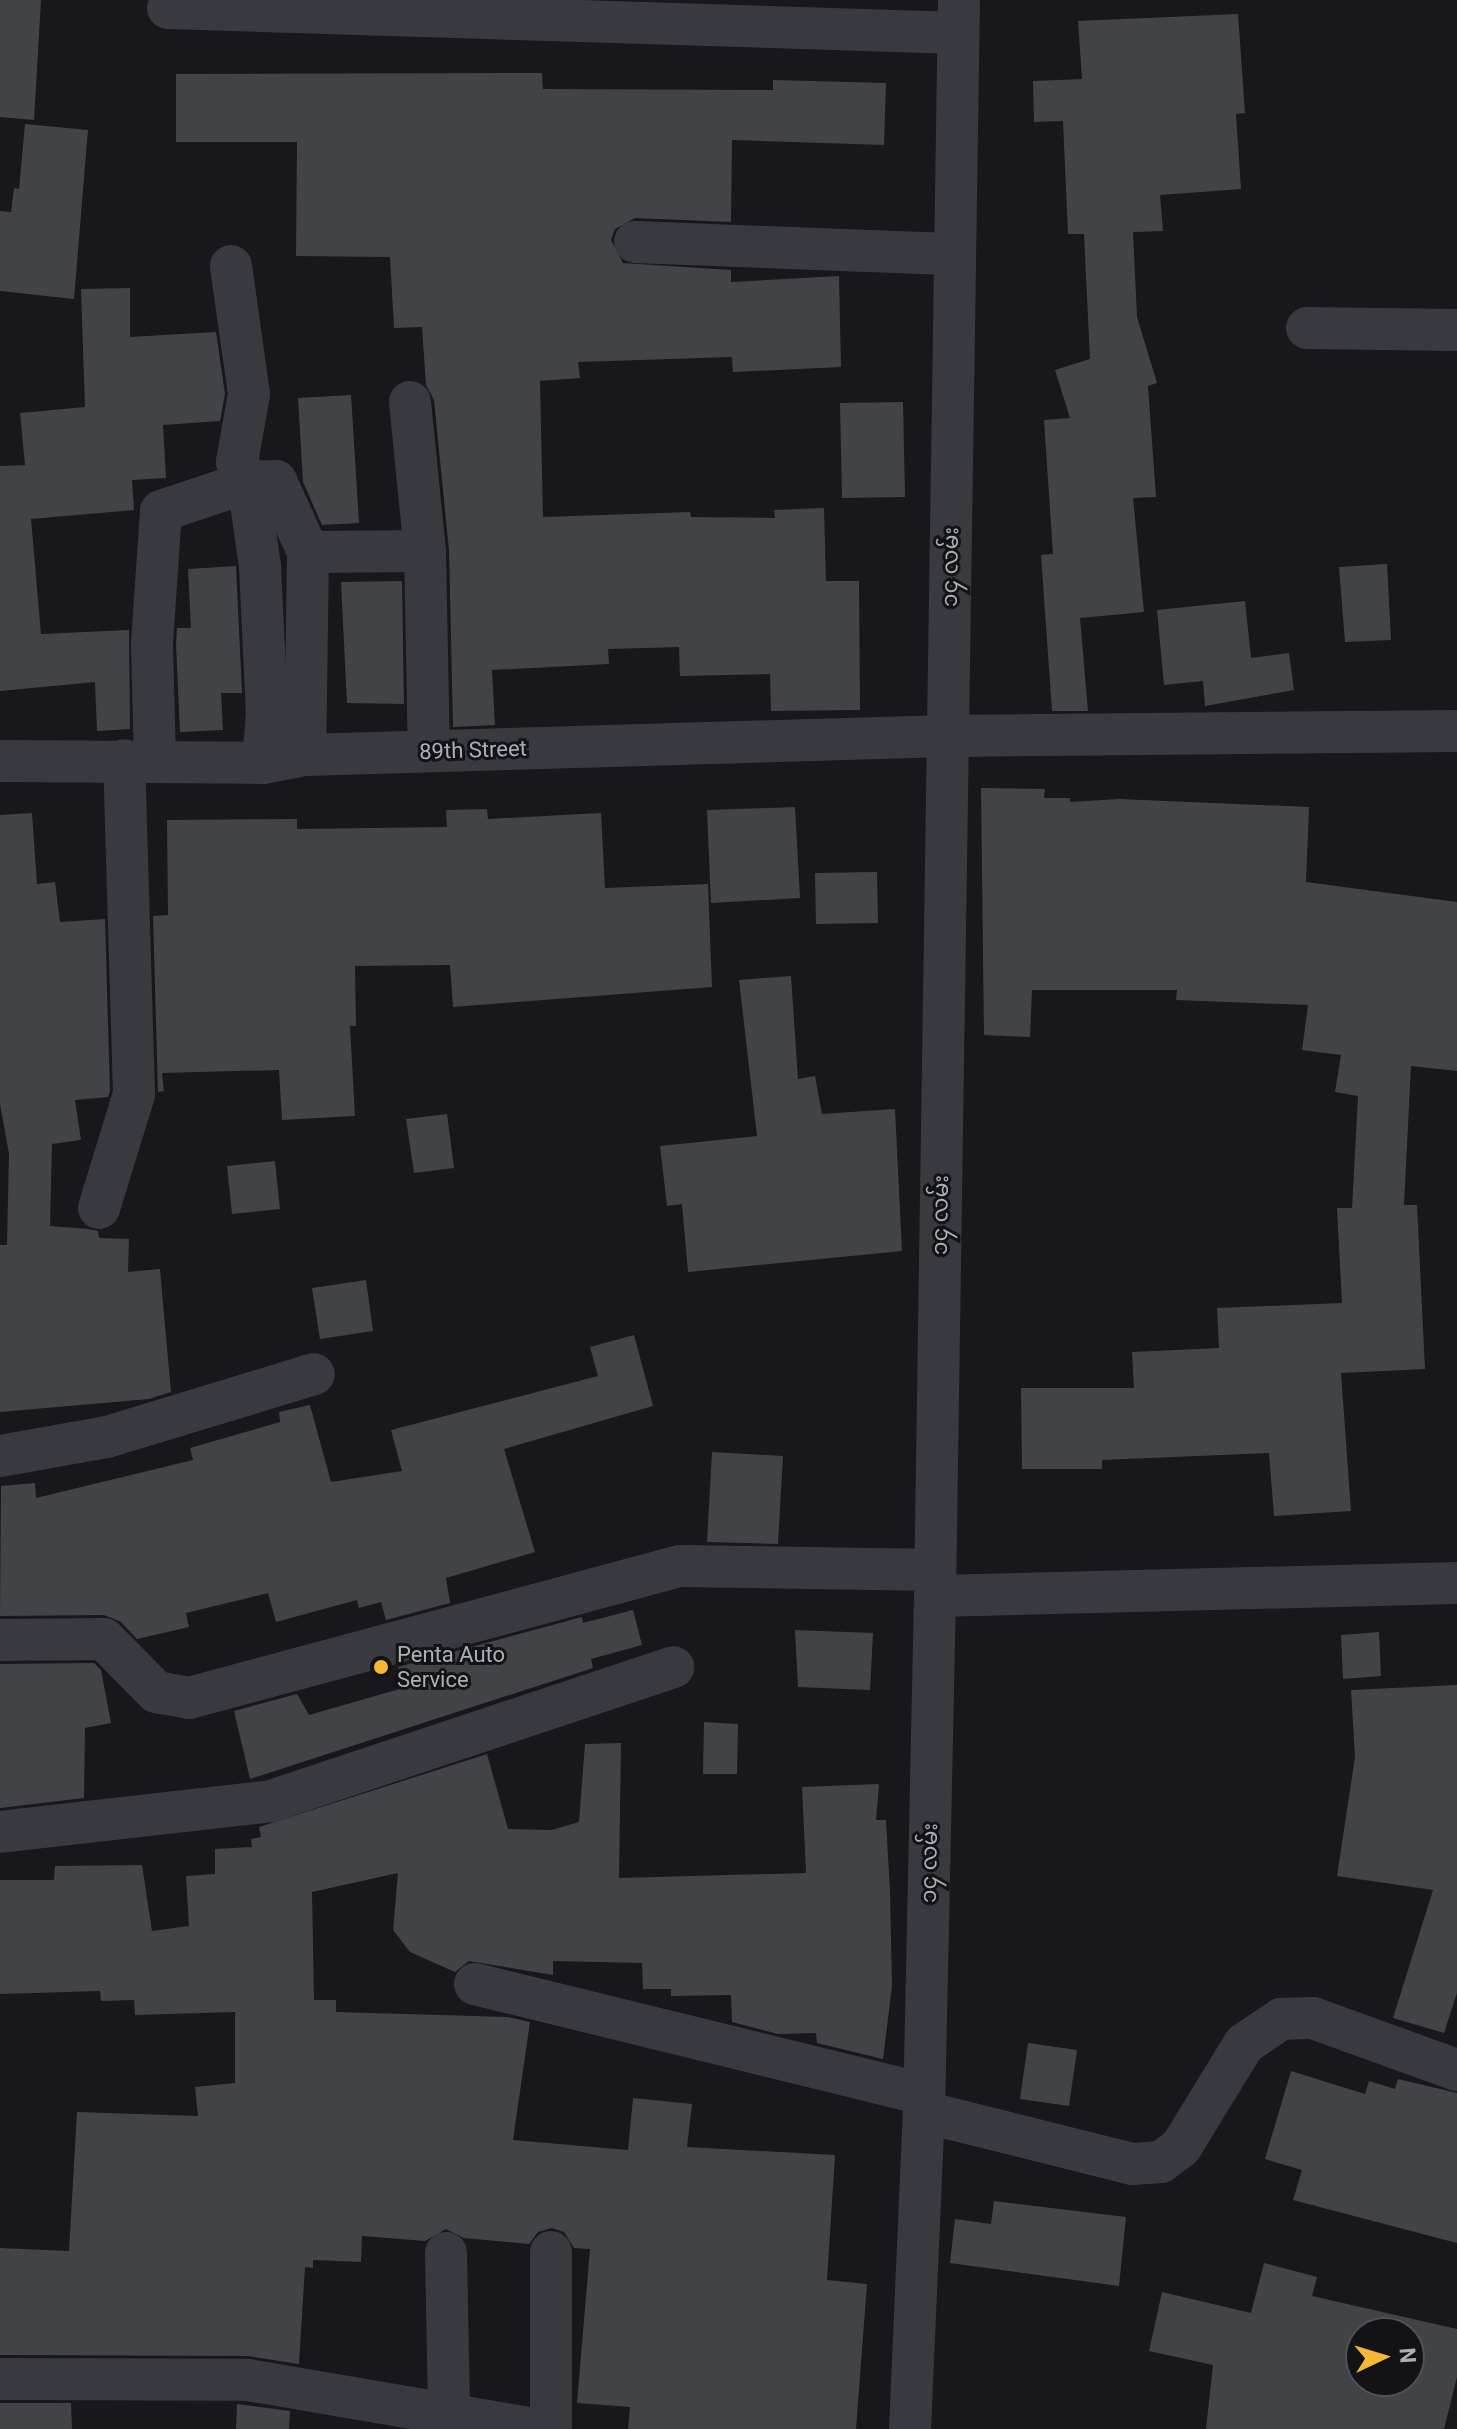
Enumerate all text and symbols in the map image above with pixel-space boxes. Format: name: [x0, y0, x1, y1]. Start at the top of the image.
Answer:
street label: ၁၄ လမ်း: [936, 527, 964, 607]
street label: 89th Street: [419, 735, 527, 765]
street label: ၁၄ လမ်း: [926, 1175, 954, 1255]
place label: Penta Auto Service: [397, 1641, 505, 1692]
marker: Penta Auto Service: [372, 1658, 390, 1676]
street label: ၁၄ လမ်း: [915, 1823, 943, 1903]
north arrow: [1345, 2317, 1425, 2397]
text: N: [1394, 2347, 1420, 2364]

